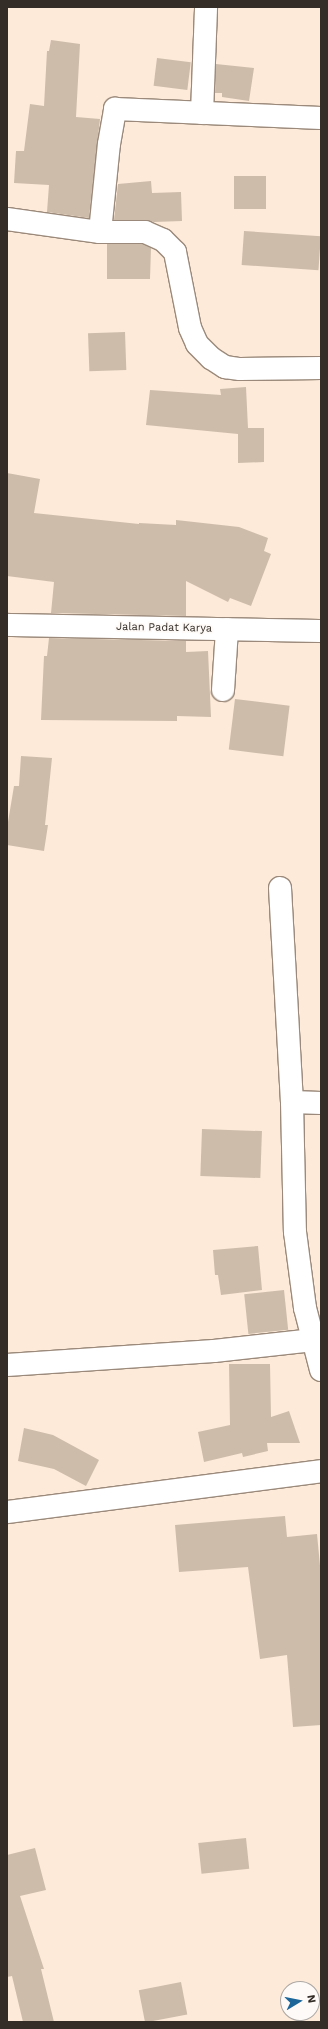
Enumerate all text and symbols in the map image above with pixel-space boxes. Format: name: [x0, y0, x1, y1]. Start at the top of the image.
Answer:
street label: Jalan Padat Karya: [116, 621, 212, 635]
north arrow: [280, 1981, 320, 2021]
text: N: [304, 1994, 318, 2004]

